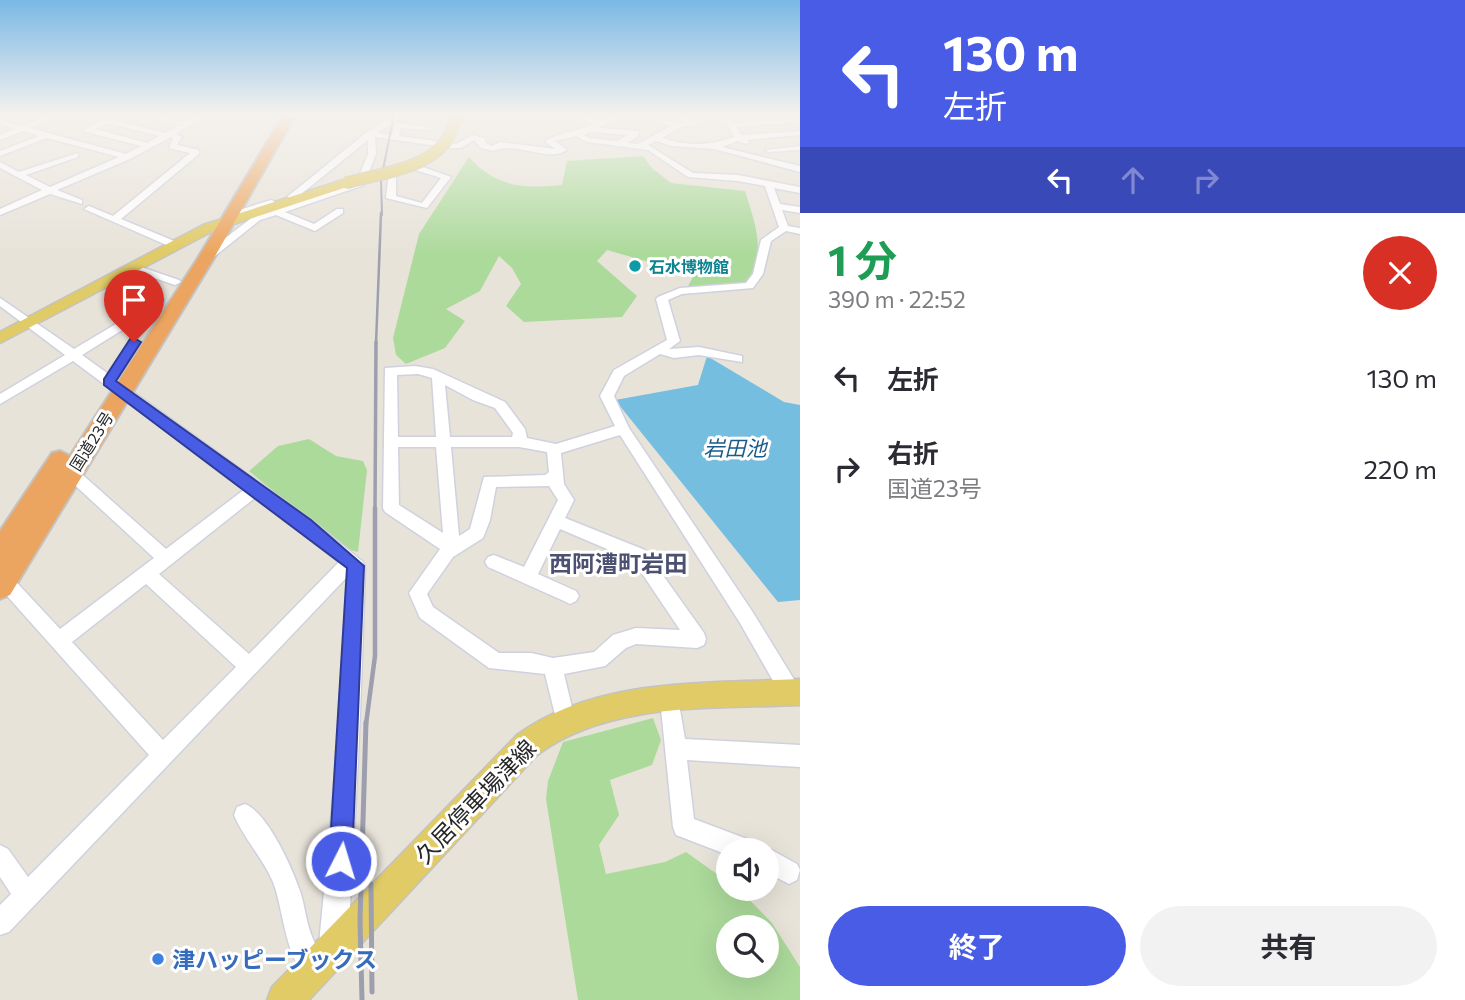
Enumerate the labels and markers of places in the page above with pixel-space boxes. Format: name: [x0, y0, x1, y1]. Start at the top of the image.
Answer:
place label: 石水博物館: [649, 257, 729, 276]
marker: 石水博物館: [627, 258, 643, 274]
pin: [104, 270, 164, 342]
place label: 津ハッピーブックス: [172, 945, 377, 973]
marker: 津ハッピーブックス: [150, 951, 166, 967]

